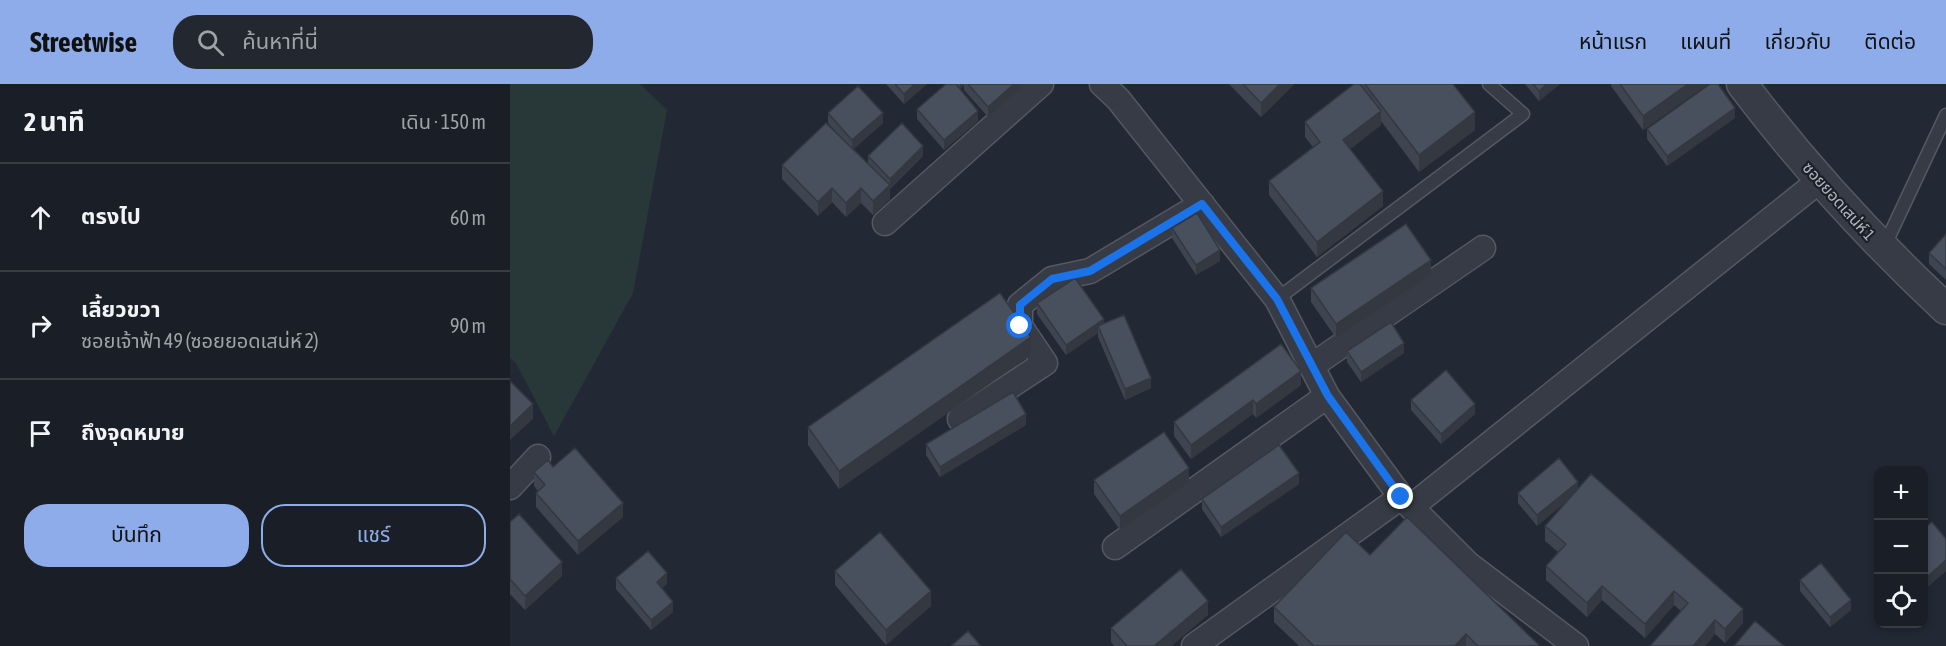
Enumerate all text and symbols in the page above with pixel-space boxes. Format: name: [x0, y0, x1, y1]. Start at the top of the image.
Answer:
search box: [173, 15, 593, 69]
text: Streetwise: [30, 26, 137, 58]
icon: search: [194, 26, 227, 59]
text: ค้นหาที่นี่: [242, 28, 318, 54]
text: หน้าแรก: [1579, 29, 1647, 53]
text: แผนที่: [1680, 29, 1731, 53]
text: เกี่ยวกับ: [1764, 29, 1831, 53]
text: ติดต่อ: [1864, 29, 1916, 53]
text: 2 นาที: [24, 107, 85, 137]
text: เดิน · 150 m: [401, 110, 486, 133]
street label: ซอยยอดเสน่ห์ 1: [1799, 158, 1879, 244]
icon: ahead: [24, 201, 57, 234]
text: ตรงไป: [81, 203, 141, 229]
text: 60 m: [450, 206, 486, 229]
text: เลี้ยวขวา: [81, 296, 161, 322]
icon: right: [24, 309, 57, 342]
route start: [1006, 312, 1032, 338]
text: 90 m: [450, 314, 486, 337]
text: ซอยเจ้าฟ้า 49 (ซอยยอดเสน่ห์ 2): [81, 329, 319, 352]
icon: arrive: [24, 417, 57, 450]
text: ถึงจุดหมาย: [81, 419, 185, 445]
map controls: [1874, 466, 1928, 628]
button: +: [1874, 466, 1928, 520]
route end: [1387, 483, 1413, 509]
button: บันทึก: [24, 504, 249, 567]
button: แชร์: [261, 504, 486, 567]
button: −: [1874, 520, 1928, 574]
button: locate: [1874, 574, 1928, 628]

